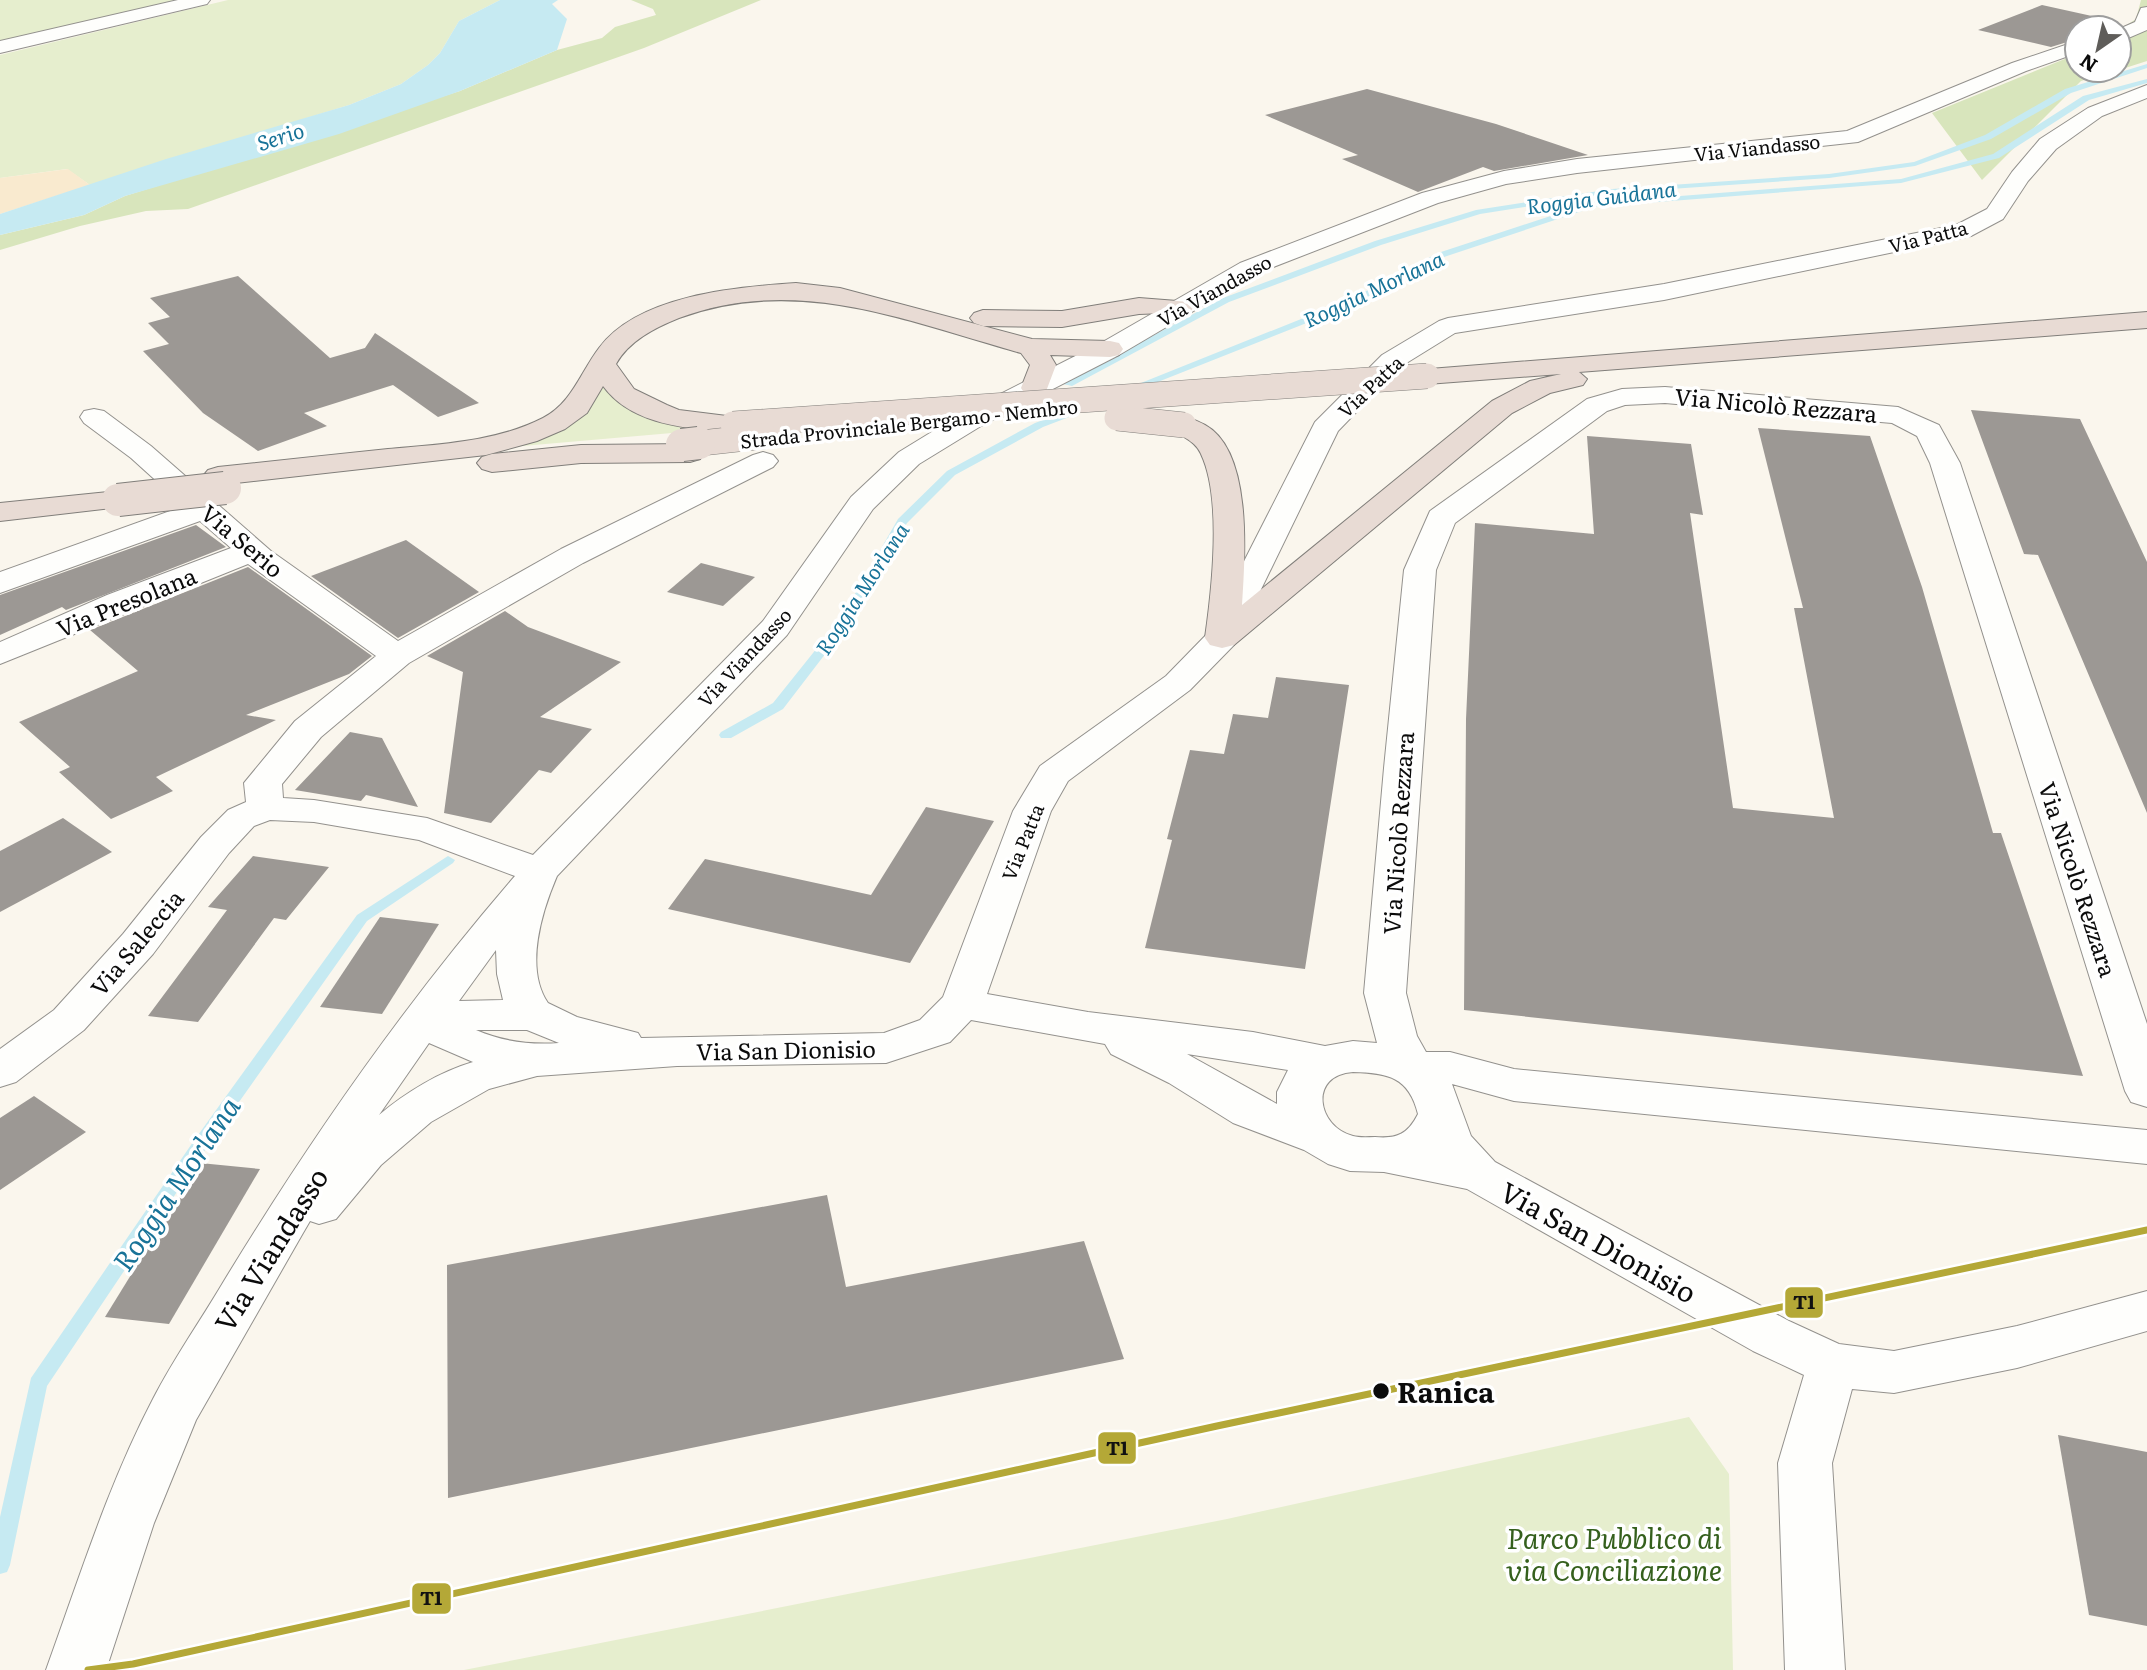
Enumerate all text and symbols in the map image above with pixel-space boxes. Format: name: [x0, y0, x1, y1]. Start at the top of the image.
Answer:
north arrow: [2063, 14, 2133, 84]
text: N: [2073, 48, 2102, 80]
water label: Serio: [252, 113, 308, 157]
street label: Via Viandasso: [1693, 126, 1821, 168]
water label: Roggia Guidana: [1524, 171, 1678, 221]
street label: Via Patta: [1885, 212, 1971, 259]
water label: Roggia Morlana: [1298, 242, 1448, 334]
street label: Via Viandasso: [1152, 247, 1276, 333]
street label: Via Patta: [1331, 348, 1410, 424]
street label: Via Nicolò Rezzara: [1673, 378, 1879, 430]
street label: Strada Provinciale Bergamo - Nembro: [739, 391, 1079, 455]
street label: Via Serio: [194, 495, 292, 585]
water label: Roggia Morlana: [807, 516, 915, 660]
street label: Via Presolana: [51, 557, 202, 645]
street label: Via Viandasso: [691, 601, 797, 713]
street label: Via Nicolò Rezzara: [1373, 730, 1421, 936]
street label: Via Nicolò Rezzara: [2031, 777, 2127, 981]
street label: Via Patta: [994, 799, 1050, 885]
street label: Via Saleccia: [81, 881, 191, 1003]
street label: Via San Dionisio: [696, 1030, 876, 1068]
water label: Roggia Morlana: [101, 1087, 249, 1279]
street label: Via Viandasso: [203, 1159, 337, 1339]
street label: Via San Dionisio: [1493, 1170, 1705, 1312]
line badge: T1: [1784, 1286, 1824, 1319]
text: T1: [1793, 1287, 1815, 1315]
place label: Ranica: [1397, 1370, 1495, 1412]
marker: Ranica: [1371, 1381, 1391, 1401]
line badge: T1: [1097, 1431, 1137, 1465]
text: T1: [1106, 1433, 1128, 1461]
park label: Parco Pubblico di via Conciliazione: [1506, 1516, 1722, 1590]
line badge: T1: [411, 1582, 452, 1615]
text: T1: [420, 1583, 442, 1611]

